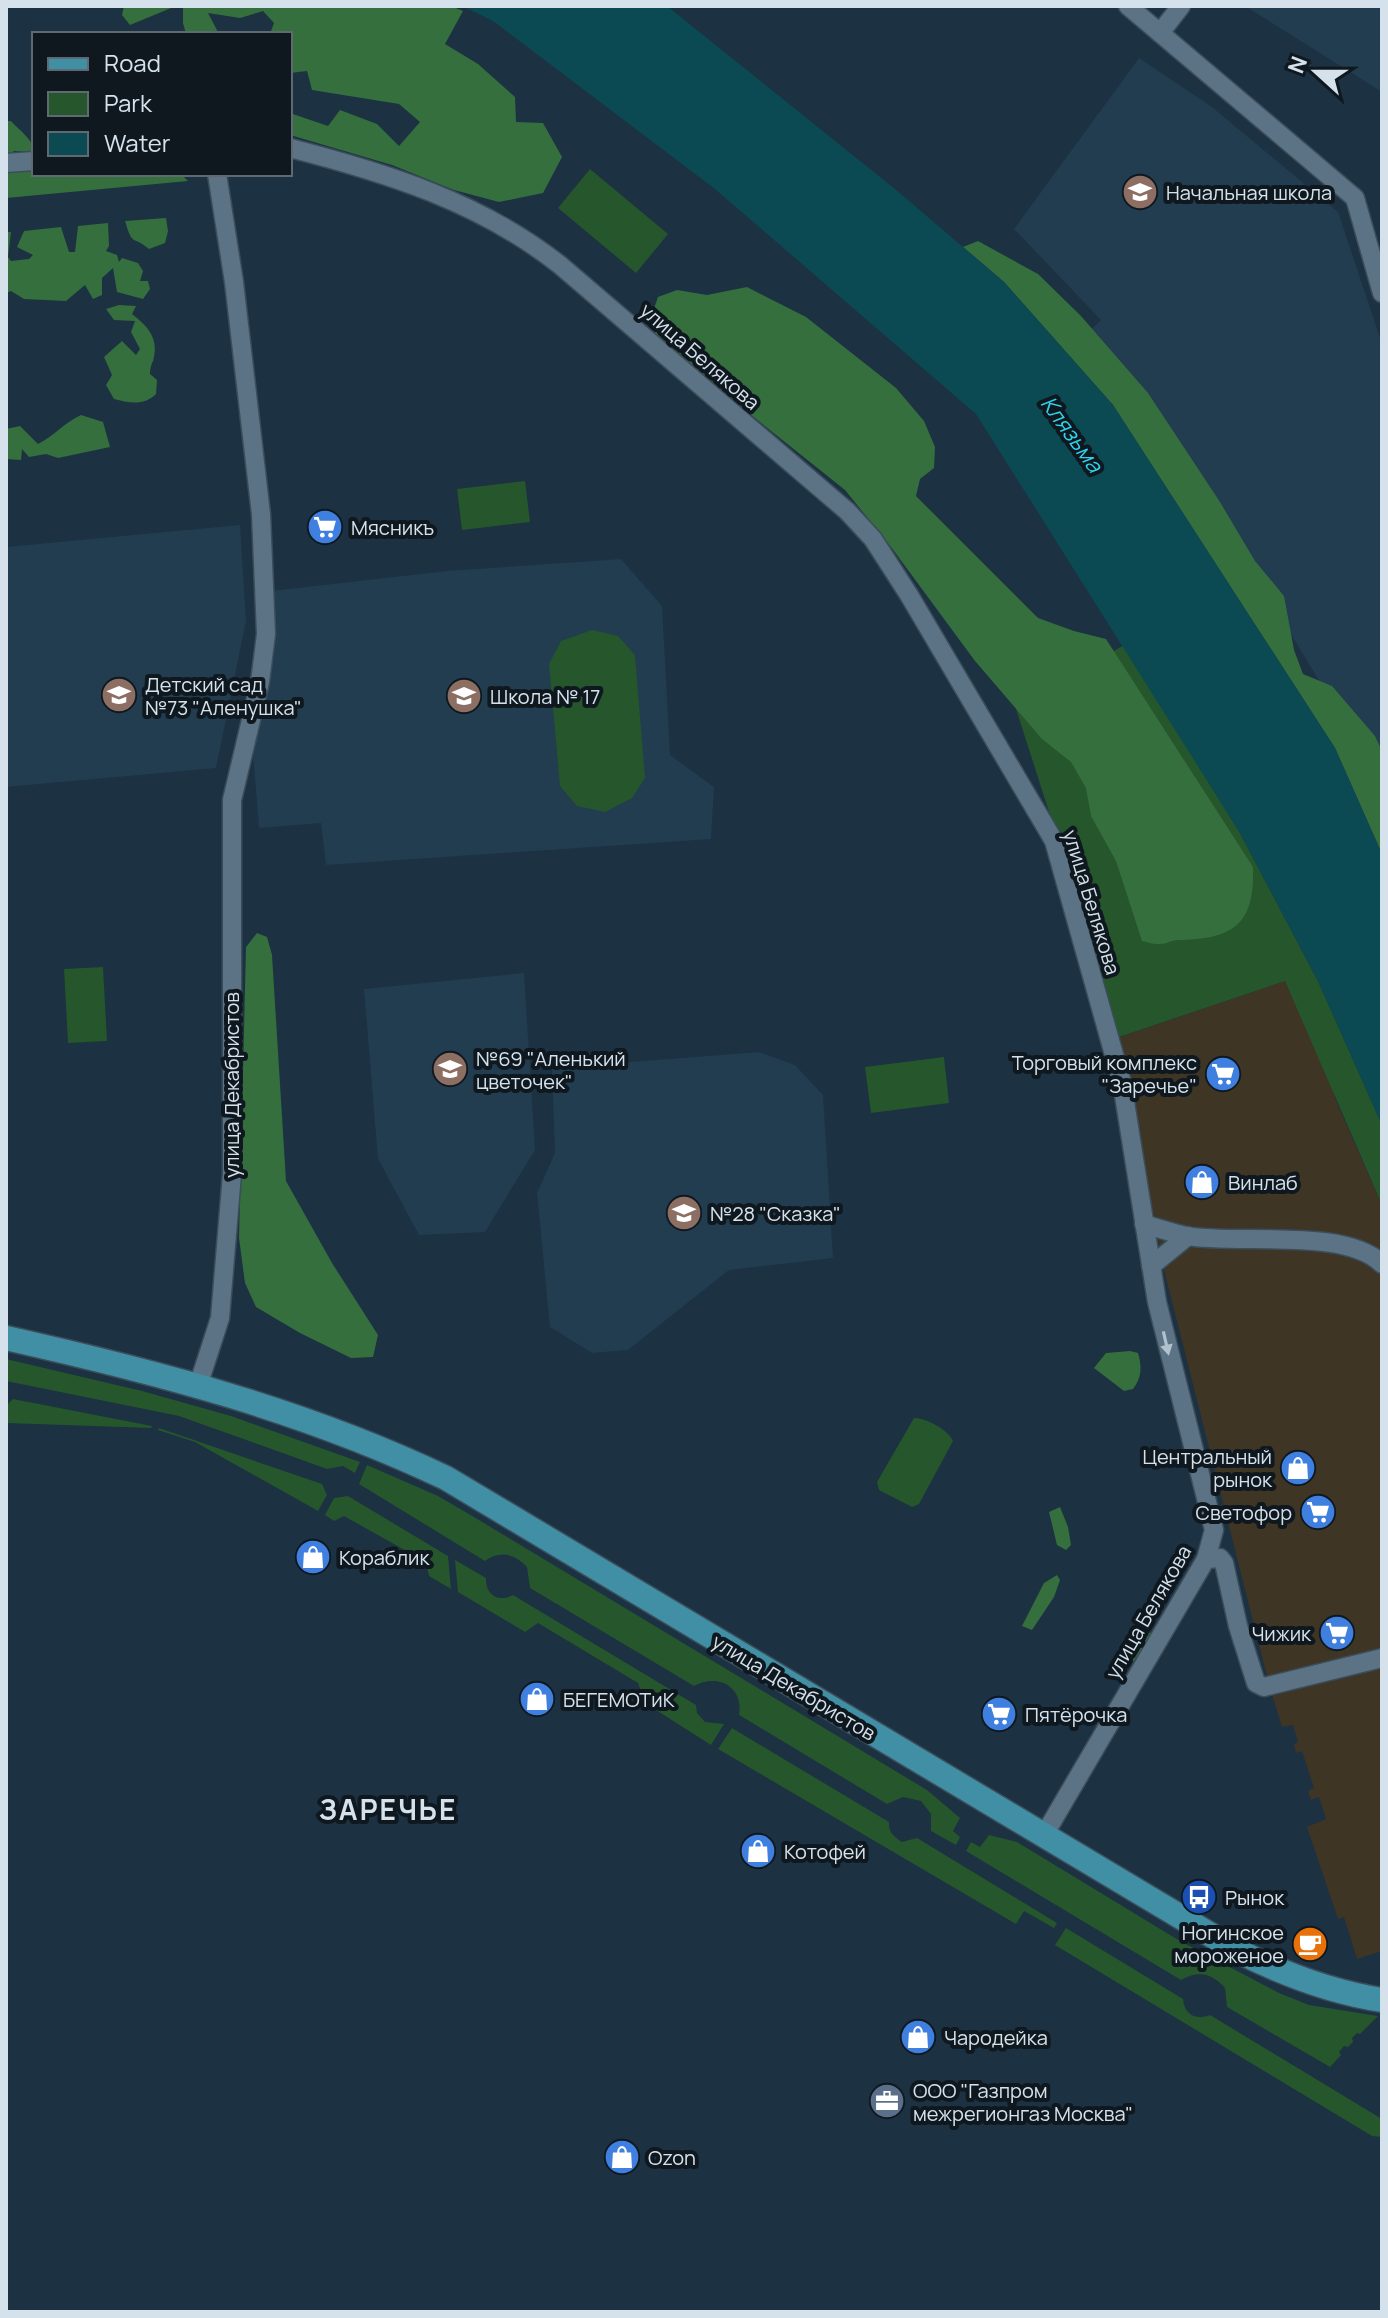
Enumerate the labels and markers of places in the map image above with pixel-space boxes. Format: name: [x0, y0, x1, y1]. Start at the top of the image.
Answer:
school or university icon: Начальная школа: [1121, 173, 1159, 211]
place label: Начальная школа: [1166, 179, 1332, 206]
supermarket icon: Мясникъ: [306, 508, 344, 546]
place label: Мясникъ: [351, 514, 434, 541]
place label: Детский сад №73 "Аленушка": [145, 671, 302, 721]
school or university icon: Детский сад №73 "Аленушка": [100, 676, 138, 714]
school or university icon: Школа № 17: [445, 677, 483, 715]
place label: Школа № 17: [490, 683, 600, 710]
place label: №69 "Аленький цветочек": [476, 1045, 626, 1095]
place label: Торговый комплекс "Заречье": [1012, 1049, 1197, 1099]
school or university icon: №69 "Аленький цветочек": [431, 1050, 469, 1088]
supermarket icon: Торговый комплекс "Заречье": [1204, 1055, 1242, 1093]
shop icon: Винлаб: [1183, 1163, 1221, 1201]
place label: Винлаб: [1228, 1169, 1298, 1196]
school or university icon: №28 "Сказка": [665, 1194, 703, 1232]
place label: №28 "Сказка": [710, 1200, 841, 1227]
place label: Центральный рынок: [1143, 1443, 1273, 1493]
shop icon: Центральный рынок: [1279, 1449, 1317, 1487]
supermarket icon: Светофор: [1299, 1493, 1337, 1531]
place label: Светофор: [1196, 1499, 1292, 1526]
shop icon: Кораблик: [294, 1538, 332, 1576]
place label: Кораблик: [339, 1544, 430, 1571]
supermarket icon: Чижик: [1318, 1614, 1356, 1652]
place label: Чижик: [1251, 1620, 1312, 1647]
shop icon: БЕГЕМОТиК: [518, 1680, 556, 1718]
place label: БЕГЕМОТиК: [563, 1686, 675, 1713]
supermarket icon: Пятёрочка: [980, 1695, 1018, 1733]
place label: Пятёрочка: [1025, 1701, 1127, 1728]
shop icon: Котофей: [739, 1832, 777, 1870]
place label: Котофей: [784, 1838, 866, 1865]
bus stop icon: Рынок: [1180, 1878, 1218, 1916]
place label: Рынок: [1225, 1884, 1285, 1911]
place label: Ногинское мороженое: [1174, 1919, 1284, 1969]
cafe icon: Ногинское мороженое: [1291, 1925, 1329, 1963]
shop icon: Чародейка: [899, 2018, 937, 2056]
place label: Чародейка: [944, 2024, 1048, 2051]
place label: ООО "Газпром межрегионгаз Москва": [913, 2077, 1133, 2127]
office icon: ООО "Газпром межрегионгаз Москва": [868, 2082, 906, 2120]
shop icon: Ozon: [603, 2138, 641, 2176]
place label: Ozon: [648, 2144, 696, 2171]

